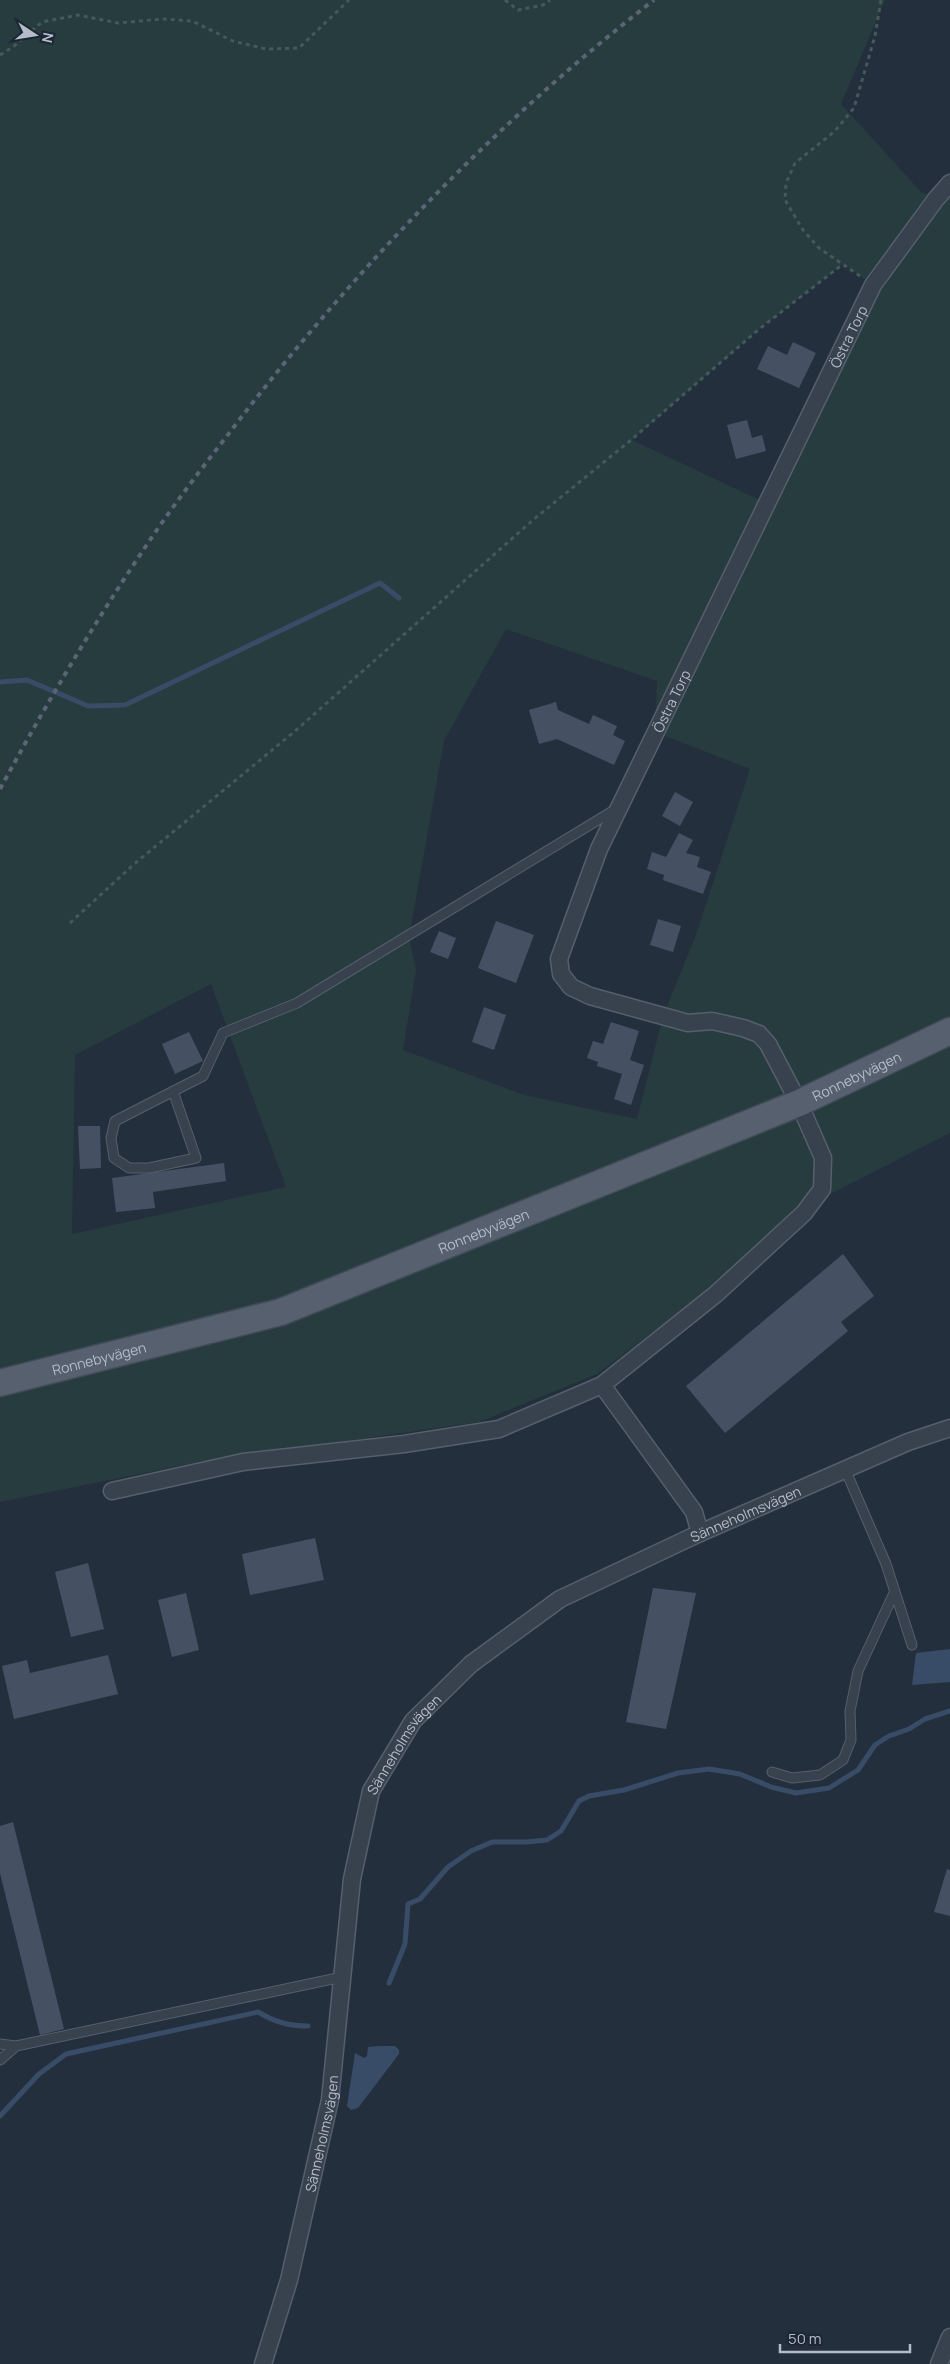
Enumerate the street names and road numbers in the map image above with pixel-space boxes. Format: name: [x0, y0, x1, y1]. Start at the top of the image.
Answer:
street label: Östra Torp: [825, 302, 871, 371]
street label: Östra Torp: [648, 666, 694, 735]
street label: Ronnebyvägen: [809, 1046, 904, 1105]
street label: Ronnebyvägen: [435, 1204, 532, 1257]
street label: Ronnebyvägen: [50, 1337, 148, 1379]
street label: Sänneholmsvägen: [687, 1481, 804, 1546]
street label: Sänneholmsvägen: [362, 1689, 445, 1798]
street label: Sänneholmsvägen: [300, 2074, 342, 2194]

